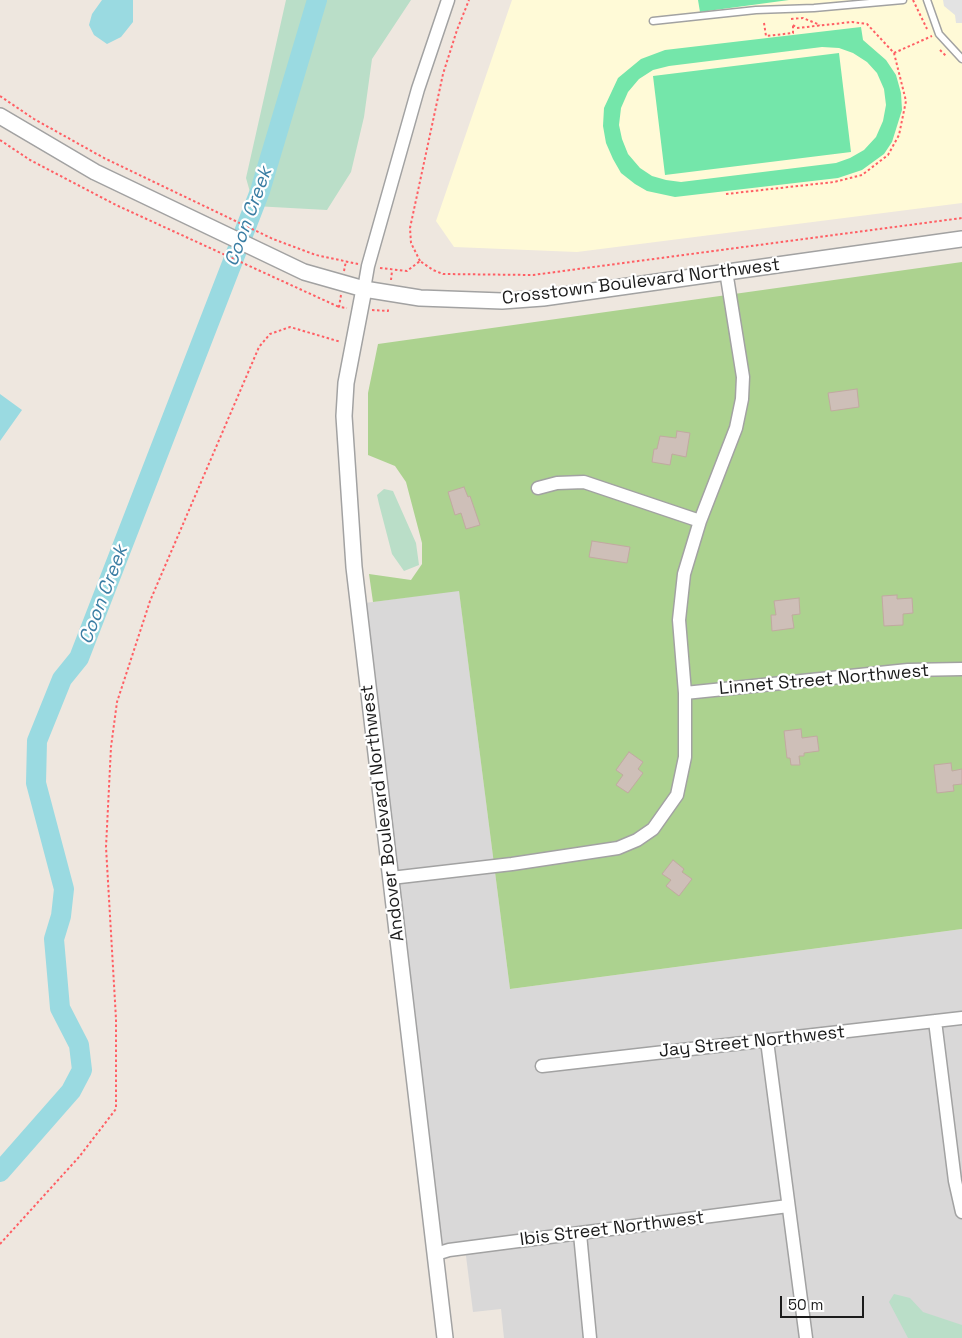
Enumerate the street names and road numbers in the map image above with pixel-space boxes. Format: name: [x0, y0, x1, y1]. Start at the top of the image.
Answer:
street label: Crosstown Boulevard Northwest: [501, 254, 781, 310]
street label: Linnet Street Northwest: [718, 660, 930, 700]
street label: Andover Boulevard Northwest: [357, 683, 409, 943]
street label: Jay Street Northwest: [658, 1021, 846, 1063]
street label: Ibis Street Northwest: [519, 1207, 705, 1251]

